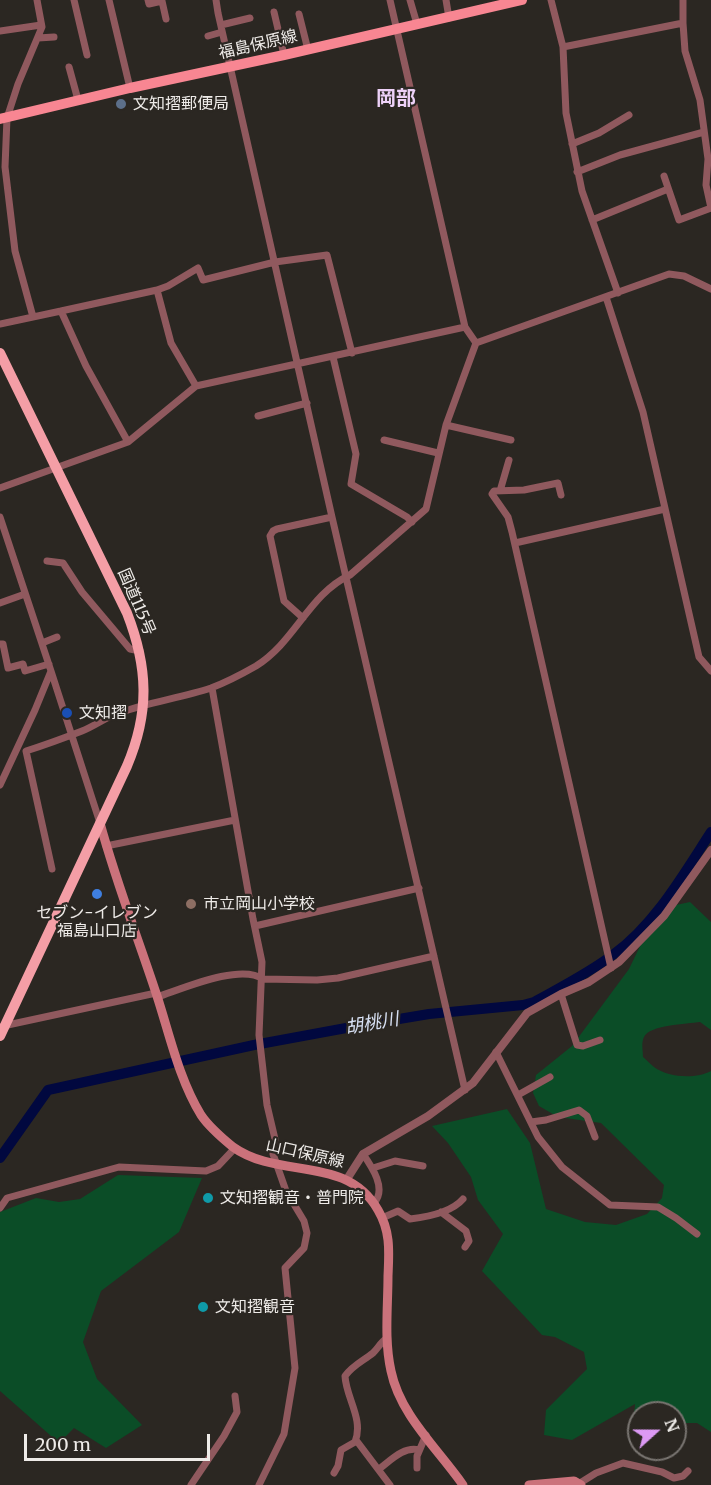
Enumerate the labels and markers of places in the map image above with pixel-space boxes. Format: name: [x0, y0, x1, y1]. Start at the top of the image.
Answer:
place label: 文知摺郵便局: [133, 94, 229, 114]
marker: 文知摺郵便局: [114, 97, 128, 111]
place label: 文知摺: [79, 703, 127, 723]
marker: 文知摺: [60, 706, 74, 720]
marker: セブン-イレブン 福島山口店: [90, 887, 104, 901]
place label: 市立岡山小学校: [203, 894, 315, 914]
marker: 市立岡山小学校: [184, 897, 198, 911]
place label: セブン-イレブン 福島山口店: [36, 903, 158, 941]
place label: 文知摺観音・普門院: [220, 1188, 364, 1208]
marker: 文知摺観音・普門院: [201, 1191, 215, 1205]
place label: 文知摺観音: [215, 1297, 295, 1317]
marker: 文知摺観音: [196, 1300, 210, 1314]

